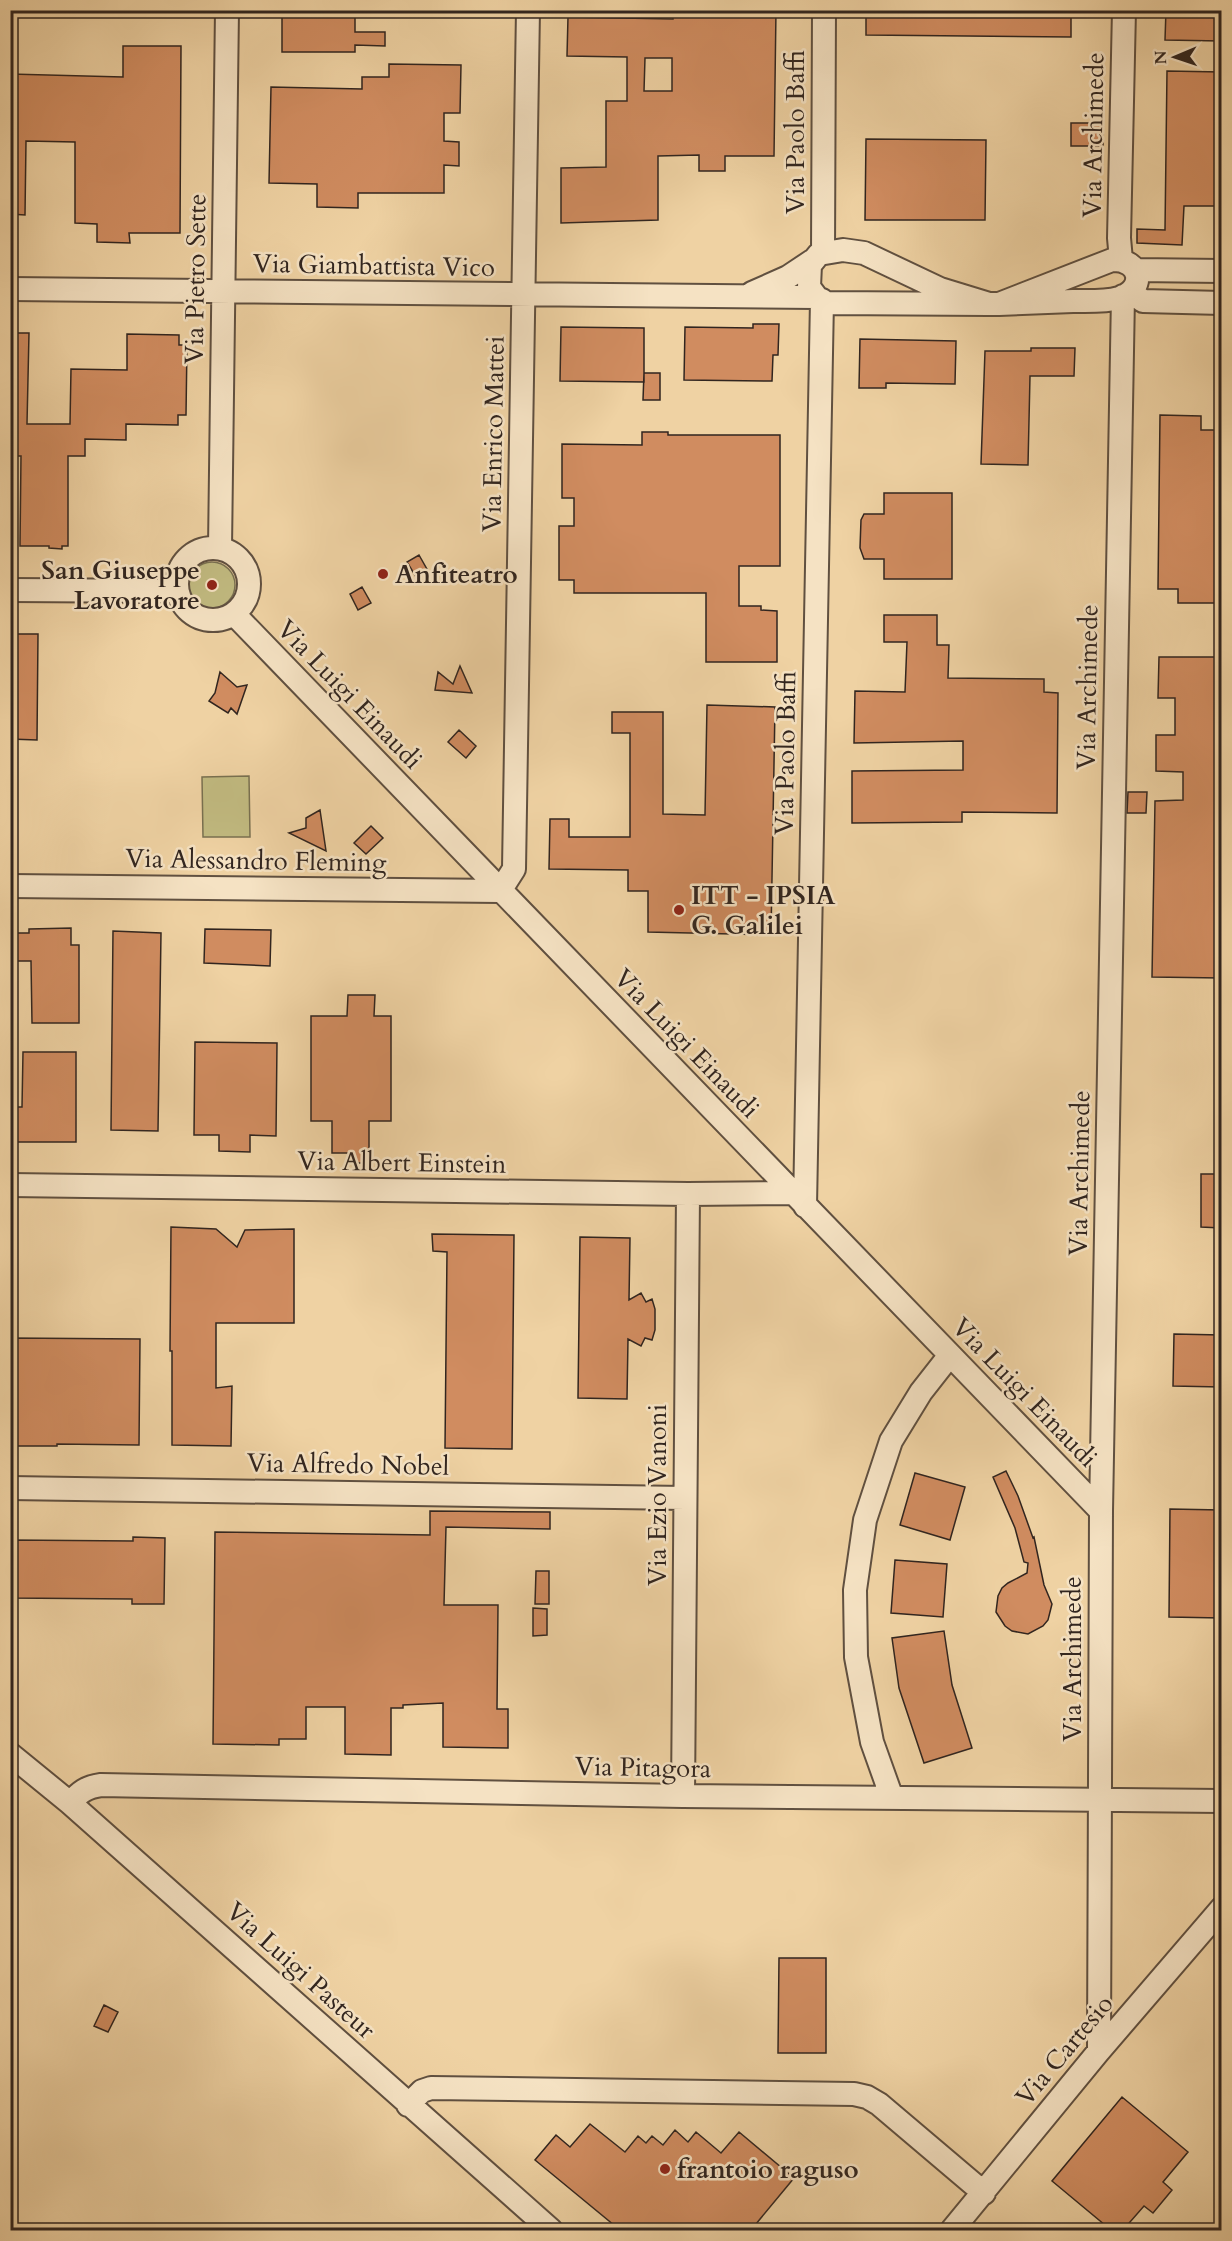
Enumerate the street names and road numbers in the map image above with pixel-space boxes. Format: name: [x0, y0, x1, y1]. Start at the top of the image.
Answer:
street label: Via Paolo Baffi: [778, 50, 813, 214]
street label: Via Archimede: [1075, 52, 1112, 218]
street label: Via Pietro Sette: [177, 193, 214, 365]
street label: Via Giambattista Vico: [253, 246, 495, 285]
street label: Via Enrico Mattei: [474, 336, 513, 533]
street label: Via Archimede: [1069, 604, 1106, 770]
street label: Via Luigi Einaudi: [269, 612, 430, 777]
street label: Via Paolo Baffi: [767, 671, 804, 835]
street label: Via Alessandro Fleming: [125, 841, 387, 880]
street label: Via Luigi Einaudi: [606, 961, 767, 1126]
street label: Via Archimede: [1061, 1090, 1098, 1256]
street label: Via Albert Einstein: [297, 1143, 507, 1182]
street label: Via Luigi Einaudi: [944, 1310, 1105, 1475]
street label: Via Ezio Vanoni: [640, 1404, 675, 1586]
street label: Via Alfredo Nobel: [246, 1445, 450, 1484]
street label: Via Archimede: [1055, 1576, 1090, 1742]
street label: Via Pitagora: [575, 1749, 711, 1786]
street label: Via Luigi Pasteur: [218, 1894, 383, 2047]
street label: Via Cartesio: [1007, 1987, 1121, 2113]

